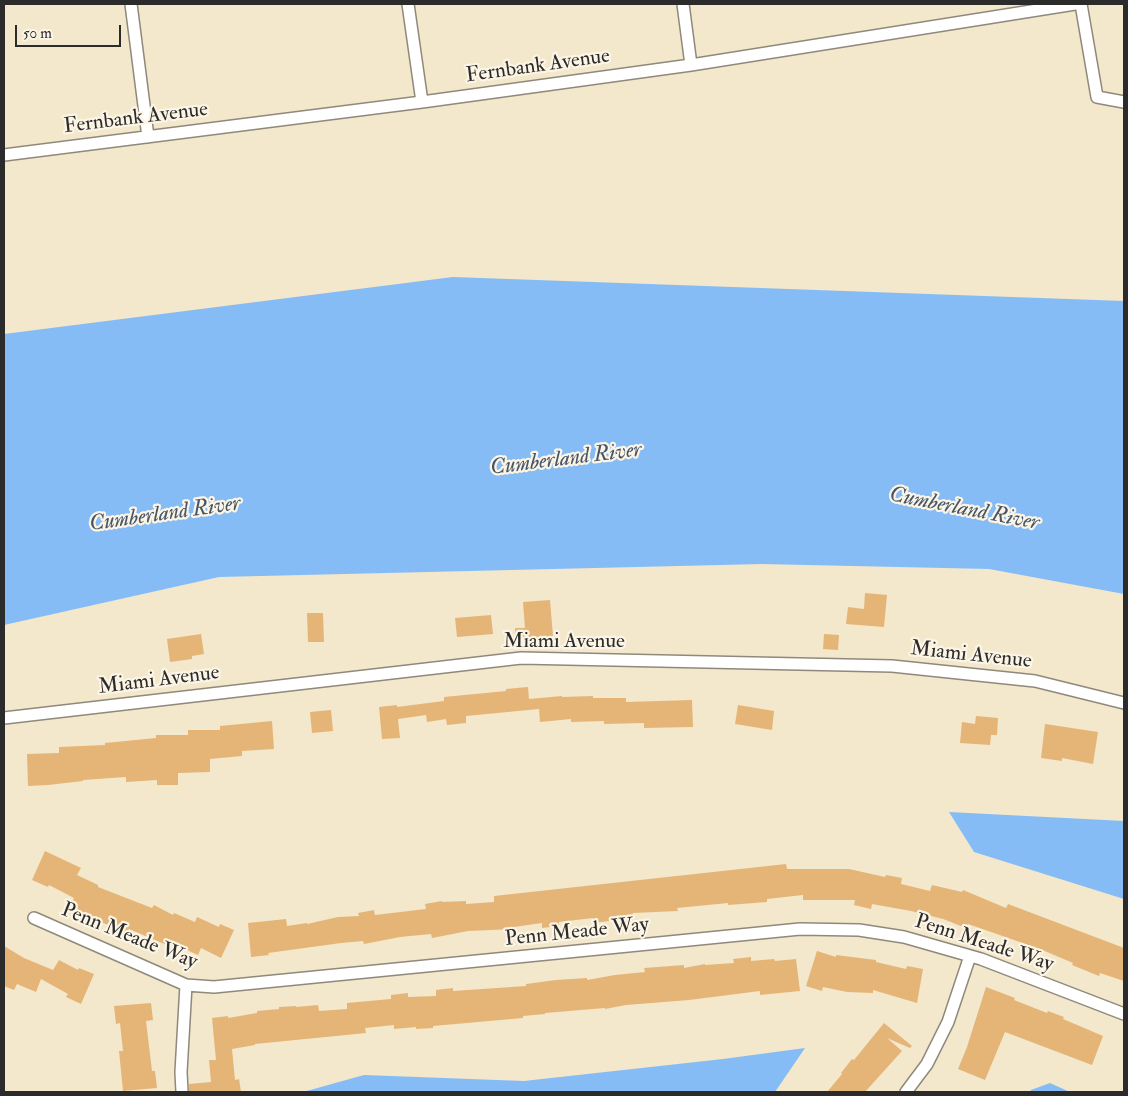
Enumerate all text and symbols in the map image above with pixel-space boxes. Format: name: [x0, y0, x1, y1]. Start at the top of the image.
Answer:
scale bar: [18, 15, 124, 47]
text: 50 m: [23, 24, 52, 43]
street label: Fernbank Avenue: [464, 44, 612, 90]
street label: Fernbank Avenue: [62, 98, 210, 140]
water label: Cumberland River: [489, 438, 643, 482]
water label: Cumberland River: [887, 483, 1041, 537]
water label: Cumberland River: [88, 491, 242, 539]
street label: Miami Avenue: [503, 629, 625, 655]
street label: Miami Avenue: [909, 637, 1033, 675]
street label: Miami Avenue: [97, 661, 221, 701]
street label: Penn Meade Way: [57, 898, 201, 976]
street label: Penn Meade Way: [911, 910, 1057, 978]
street label: Penn Meade Way: [504, 913, 650, 953]

